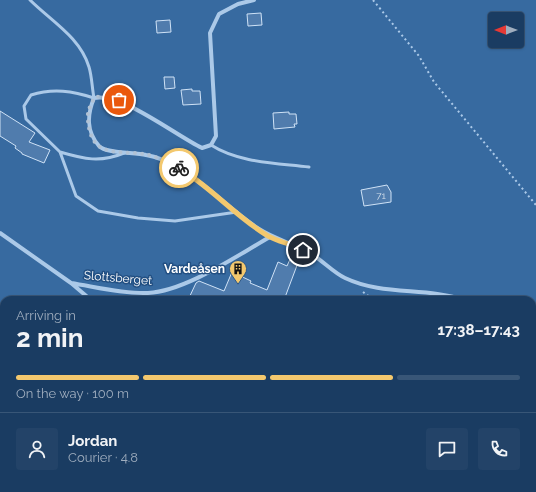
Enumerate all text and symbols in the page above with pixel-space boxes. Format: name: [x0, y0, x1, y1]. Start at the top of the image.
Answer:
north arrow: [488, 12, 524, 48]
map controls: [488, 12, 524, 48]
pin: [102, 83, 136, 117]
icon: bag: [108, 89, 130, 111]
courier: [159, 148, 199, 188]
icon: bike: [168, 157, 190, 179]
house number: 71: [376, 190, 387, 201]
pin: [286, 233, 320, 267]
icon: home: [292, 239, 314, 261]
building icon: Vardeåsen: [228, 259, 248, 284]
place label: Vardeåsen: [164, 262, 225, 276]
street label: Slottsberget: [83, 268, 153, 288]
text: Arriving in: [16, 308, 76, 323]
text: 17:38–17:43: [438, 321, 520, 339]
text: 2 min: [16, 323, 83, 353]
text: On the way · 100 m: [16, 386, 129, 401]
button: person: [16, 428, 58, 470]
button: chat: [426, 428, 468, 470]
button: phone: [478, 428, 520, 470]
text: Jordan: [68, 432, 117, 450]
text: Courier · 4.8: [68, 450, 138, 465]

